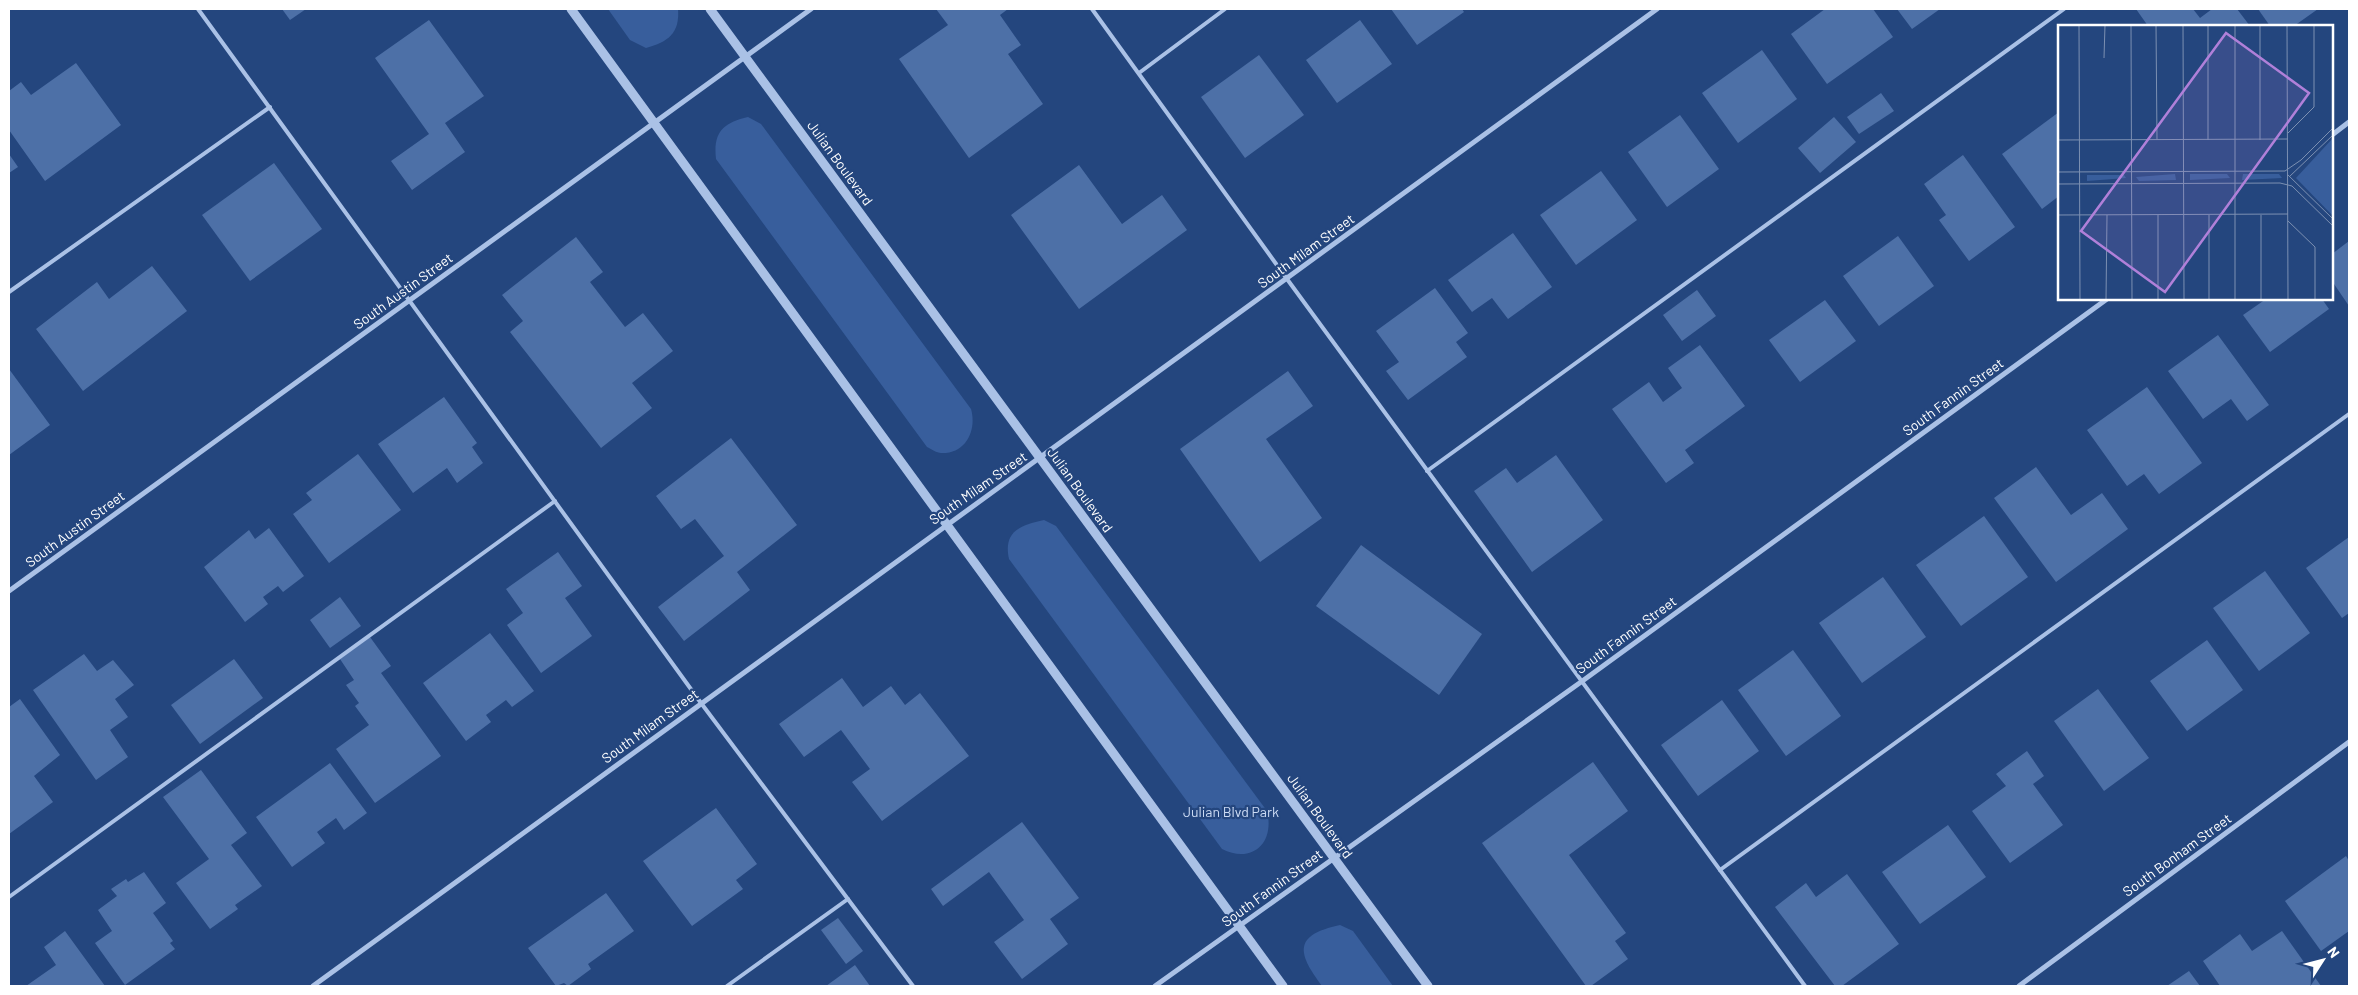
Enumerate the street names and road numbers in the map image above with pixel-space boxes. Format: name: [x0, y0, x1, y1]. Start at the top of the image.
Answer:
street label: Julian Boulevard: [804, 117, 877, 208]
street label: South Milam Street: [1254, 210, 1357, 291]
street label: South Austin Street: [350, 249, 456, 332]
street label: South Fannin Street: [1899, 354, 2007, 439]
street label: Julian Boulevard: [1044, 444, 1117, 535]
street label: South Milam Street: [926, 448, 1030, 528]
street label: South Austin Street: [22, 487, 128, 570]
street label: South Fannin Street: [1572, 592, 1680, 677]
street label: South Milam Street: [598, 685, 701, 766]
street label: Julian Boulevard: [1284, 770, 1357, 861]
street label: South Bonham Street: [2119, 810, 2234, 900]
street label: South Fannin Street: [1218, 845, 1326, 930]

